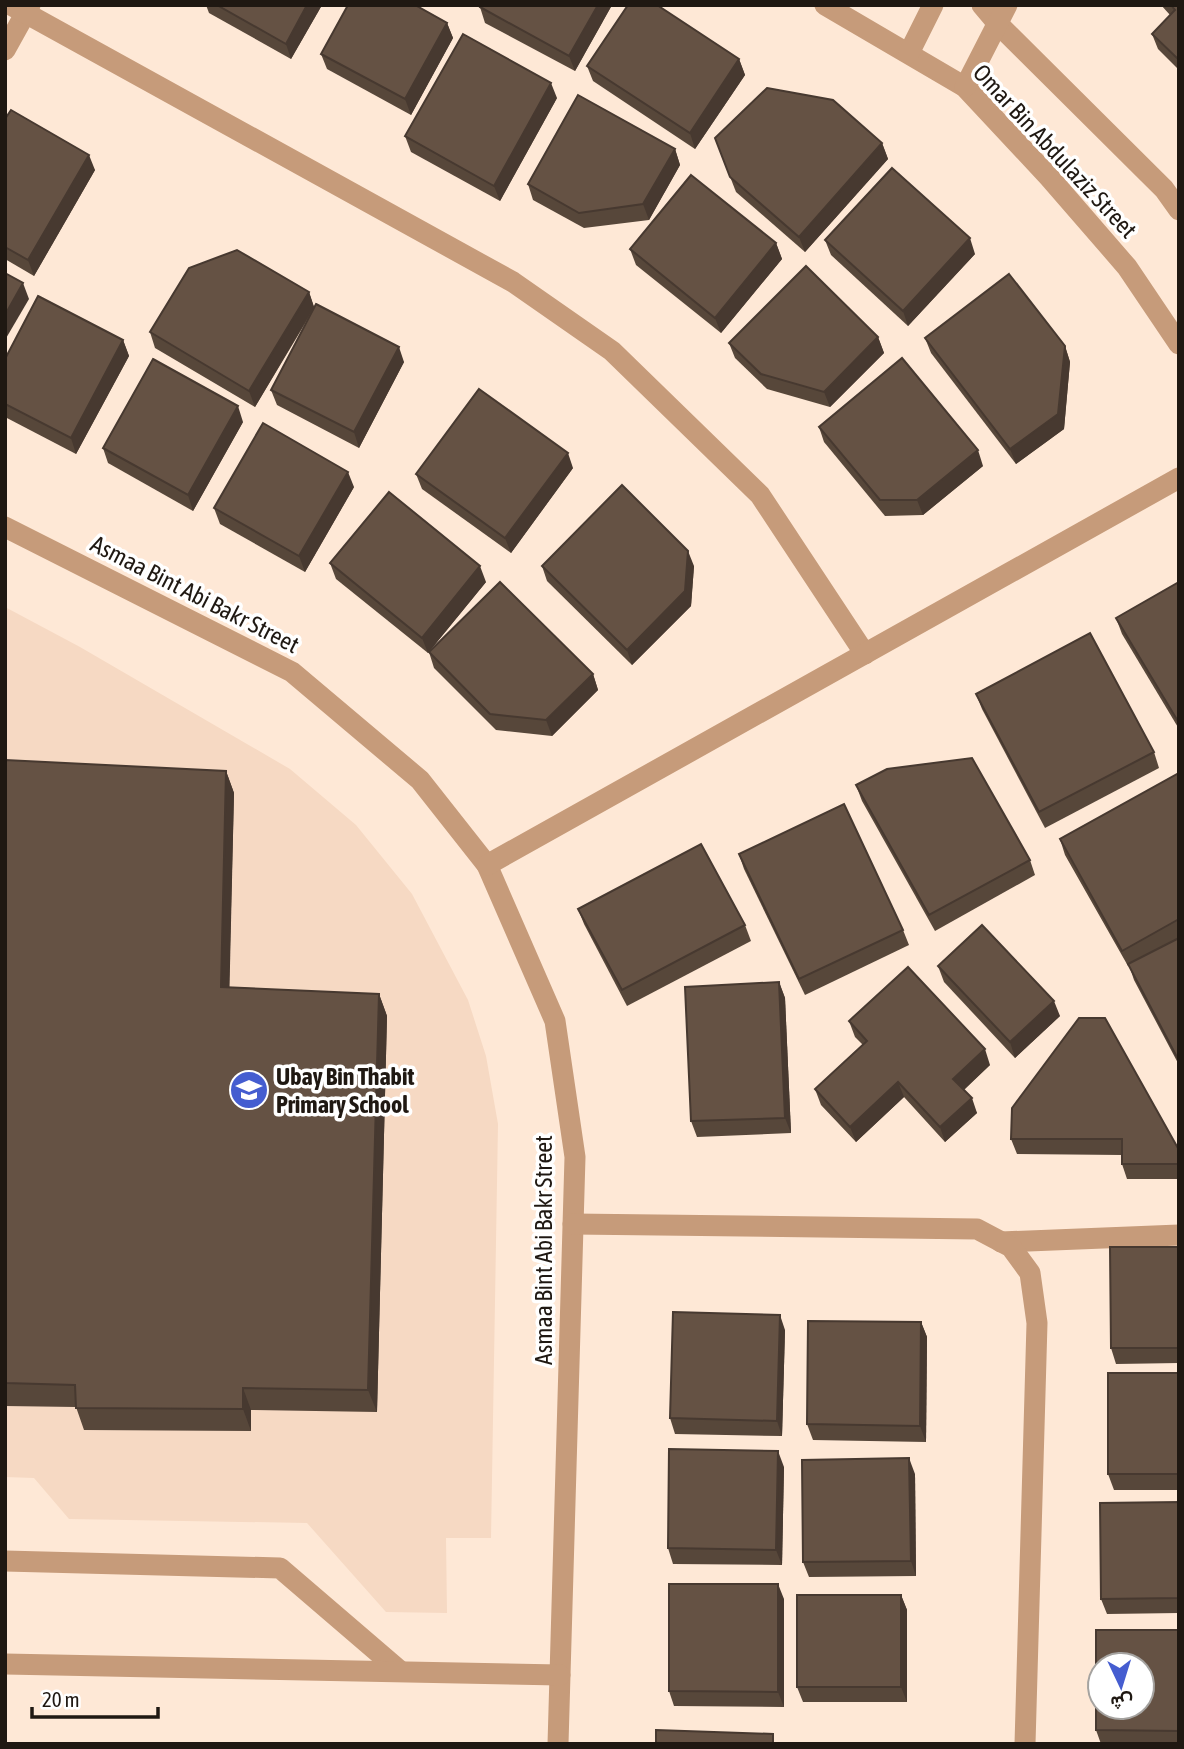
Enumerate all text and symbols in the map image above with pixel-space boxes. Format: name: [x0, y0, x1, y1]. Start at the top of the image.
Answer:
street label: Omar Bin Abdulaziz Street: [968, 59, 1142, 243]
street label: Asmaa Bint Abi Bakr Street: [86, 530, 304, 658]
place label: Ubay Bin Thabit Primary School: [276, 1063, 414, 1118]
school or university icon: Ubay Bin Thabit Primary School: [228, 1069, 270, 1111]
street label: Asmaa Bint Abi Bakr Street: [530, 1135, 557, 1365]
north arrow: [1086, 1651, 1156, 1721]
scale bar: [32, 1676, 158, 1720]
text: 20 m: [42, 1687, 80, 1711]
text: ش: [1110, 1690, 1134, 1715]

